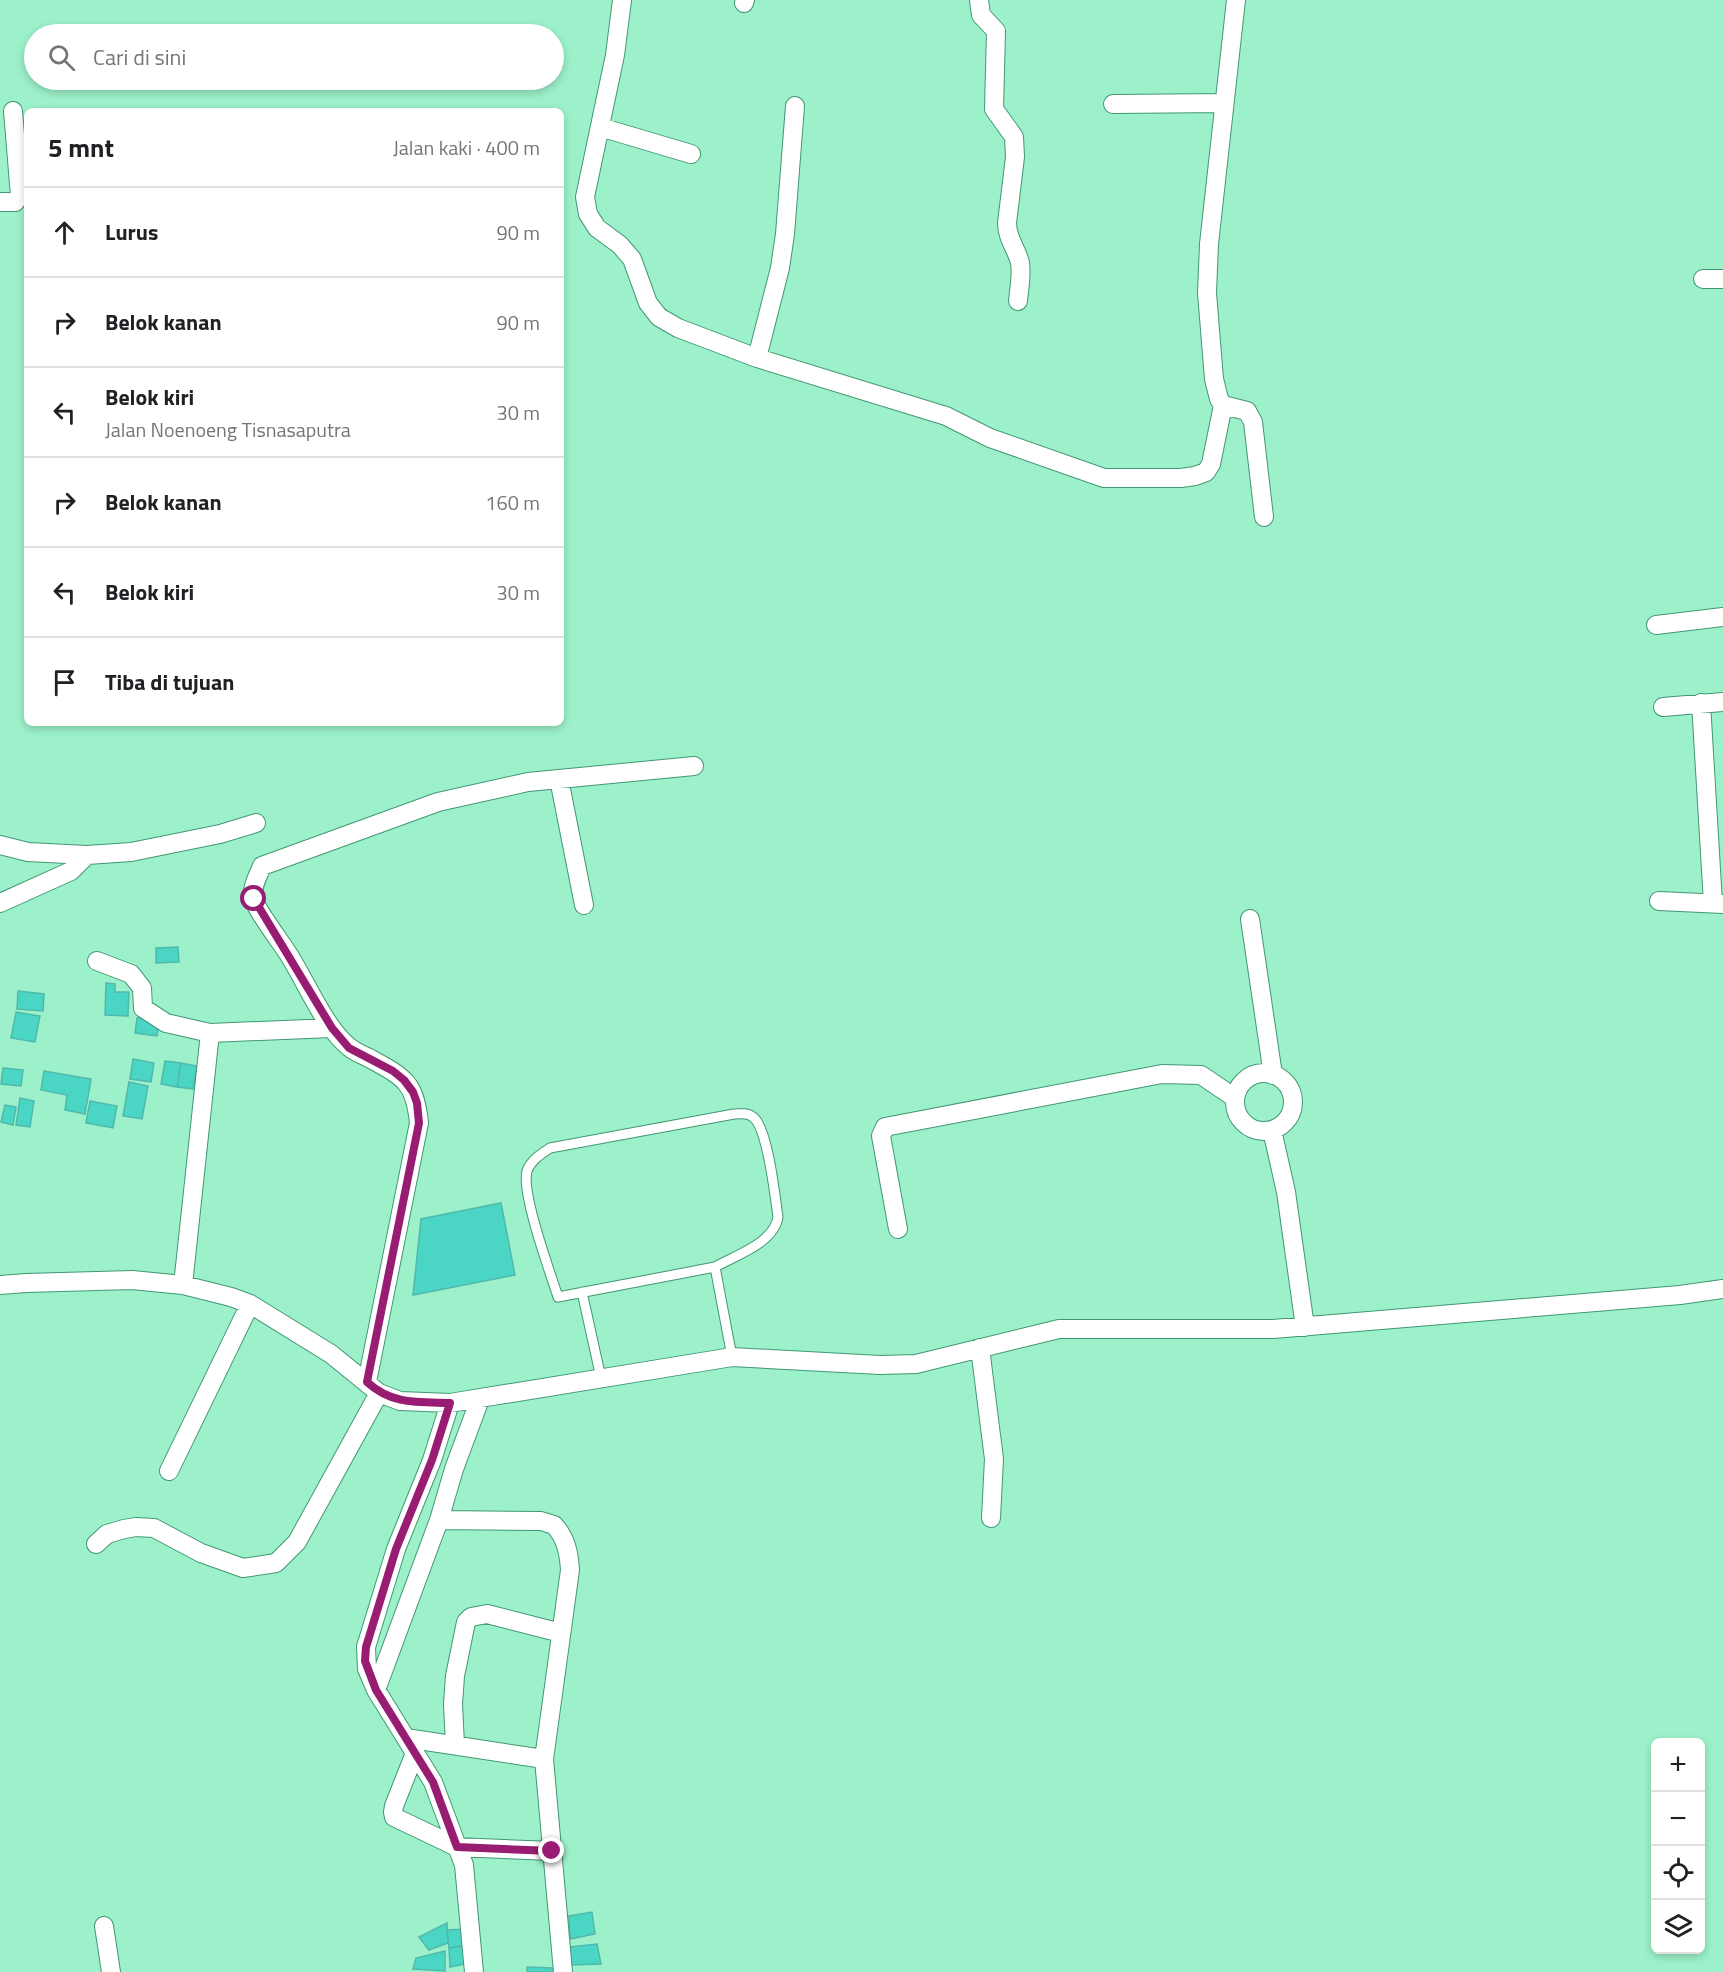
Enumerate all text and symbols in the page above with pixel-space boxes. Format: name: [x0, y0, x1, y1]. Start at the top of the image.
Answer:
search box: [24, 24, 564, 90]
text: Cari di sini: [93, 40, 186, 74]
icon: search: [45, 41, 78, 74]
text: 5 mnt: [48, 128, 114, 167]
text: Jalan kaki · 400 m: [393, 132, 540, 163]
text: Lurus: [105, 215, 158, 249]
icon: ahead: [48, 216, 81, 249]
text: 90 m: [496, 217, 540, 248]
text: Belok kanan: [105, 305, 222, 339]
icon: right: [48, 306, 81, 339]
text: 90 m: [496, 307, 540, 338]
text: Belok kiri: [105, 380, 194, 414]
icon: left: [48, 396, 81, 429]
text: 30 m: [496, 397, 540, 428]
text: Jalan Noenoeng Tisnasaputra: [105, 414, 351, 445]
text: Belok kanan: [105, 485, 222, 519]
icon: right: [48, 486, 81, 519]
text: 160 m: [485, 487, 540, 518]
text: Belok kiri: [105, 575, 194, 609]
icon: left: [48, 576, 81, 609]
text: 30 m: [496, 577, 540, 608]
text: Tiba di tujuan: [105, 665, 234, 699]
icon: arrive: [48, 666, 81, 699]
route start: [240, 885, 266, 911]
map controls: [1651, 1738, 1705, 1954]
button: +: [1651, 1738, 1705, 1792]
button: −: [1651, 1792, 1705, 1846]
route end: [538, 1837, 564, 1863]
button: locate: [1651, 1846, 1705, 1900]
button: layers: [1651, 1900, 1705, 1954]

